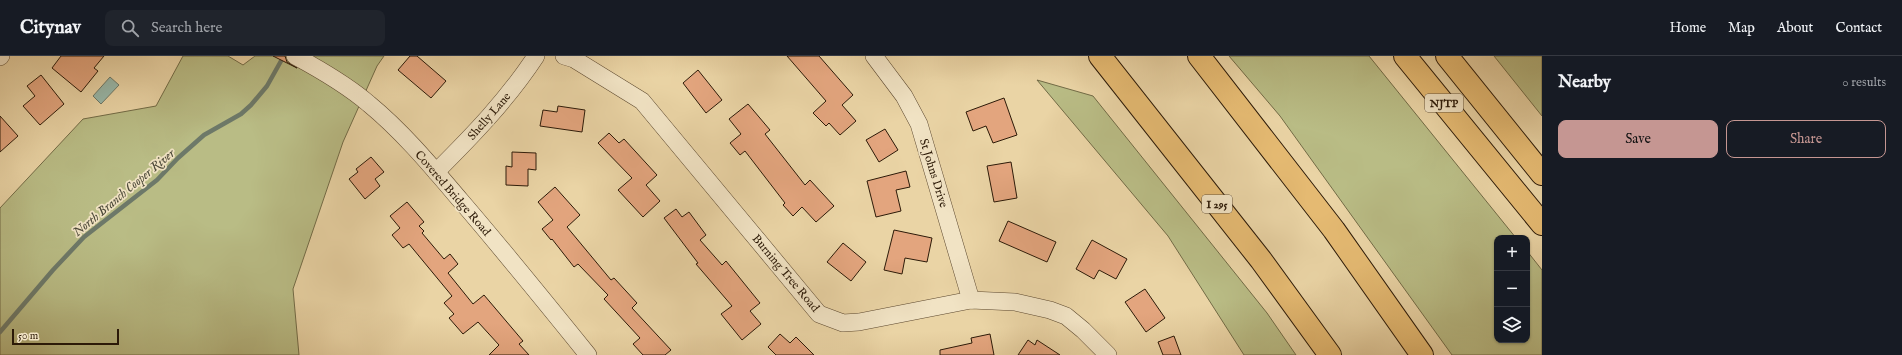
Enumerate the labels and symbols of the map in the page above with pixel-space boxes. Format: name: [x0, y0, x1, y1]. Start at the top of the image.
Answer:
street label: Shelly Lane: [464, 89, 515, 143]
road number: NJTP: [1425, 94, 1463, 112]
street label: St Johns Drive: [915, 137, 951, 210]
water label: North Branch Cooper River: [69, 145, 179, 241]
street label: Covered Bridge Road: [411, 148, 494, 240]
road number: I 295: [1202, 195, 1232, 213]
street label: Burning Tree Road: [749, 231, 823, 316]
scale bar: [12, 327, 119, 346]

